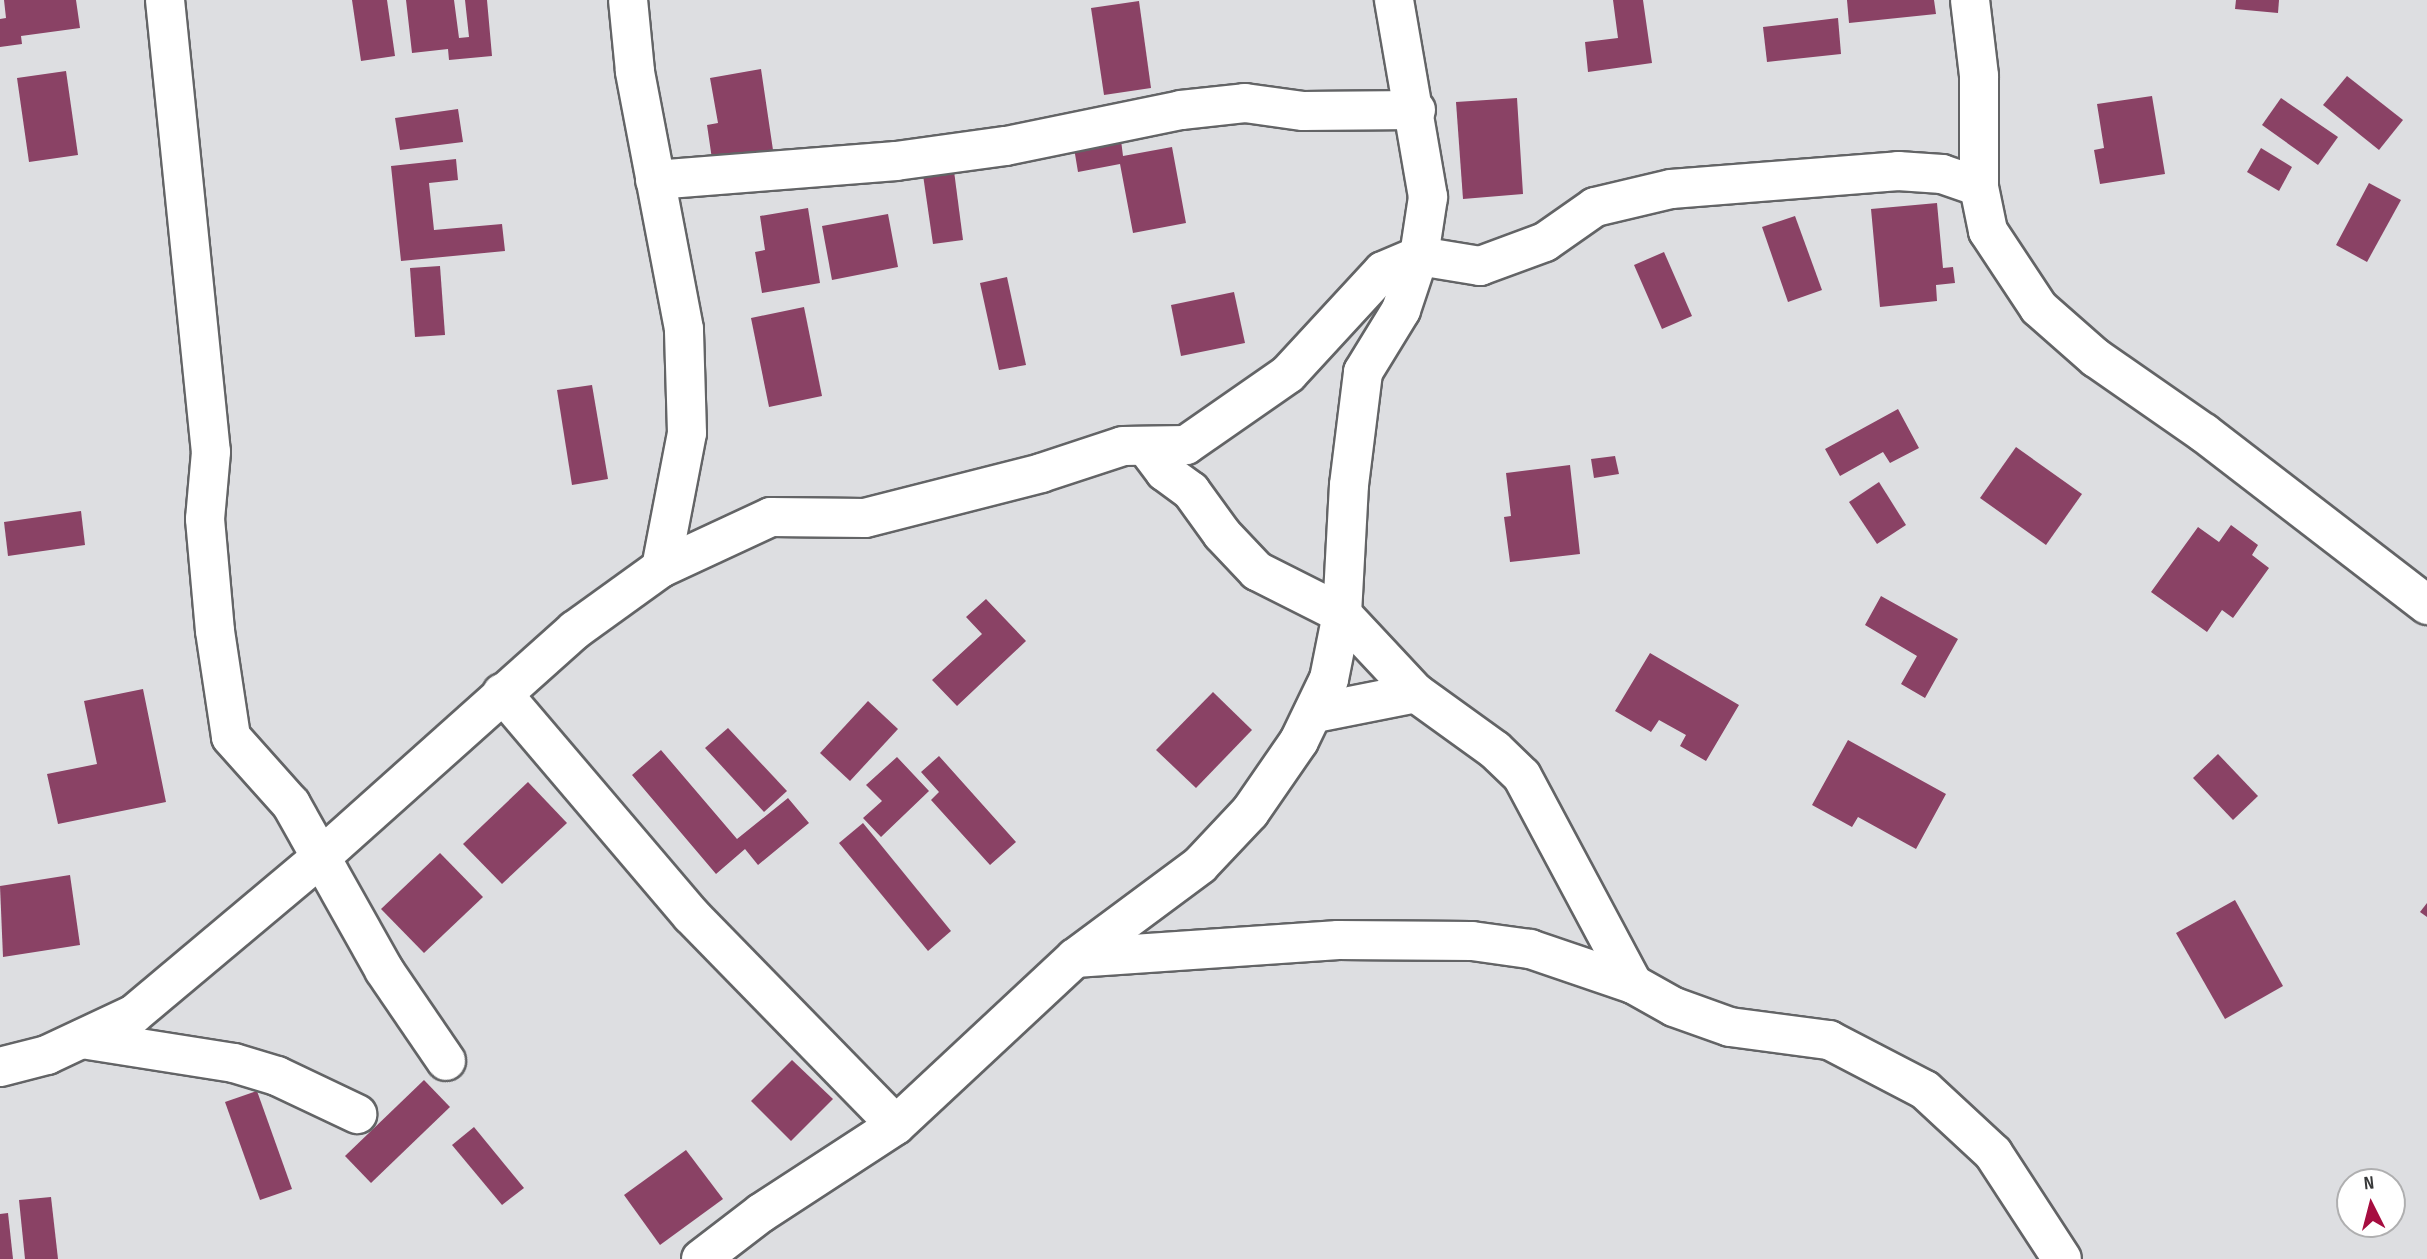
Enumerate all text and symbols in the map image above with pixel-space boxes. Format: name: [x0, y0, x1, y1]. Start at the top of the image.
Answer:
north arrow: [2336, 1168, 2406, 1238]
text: N: [2363, 1172, 2375, 1196]

